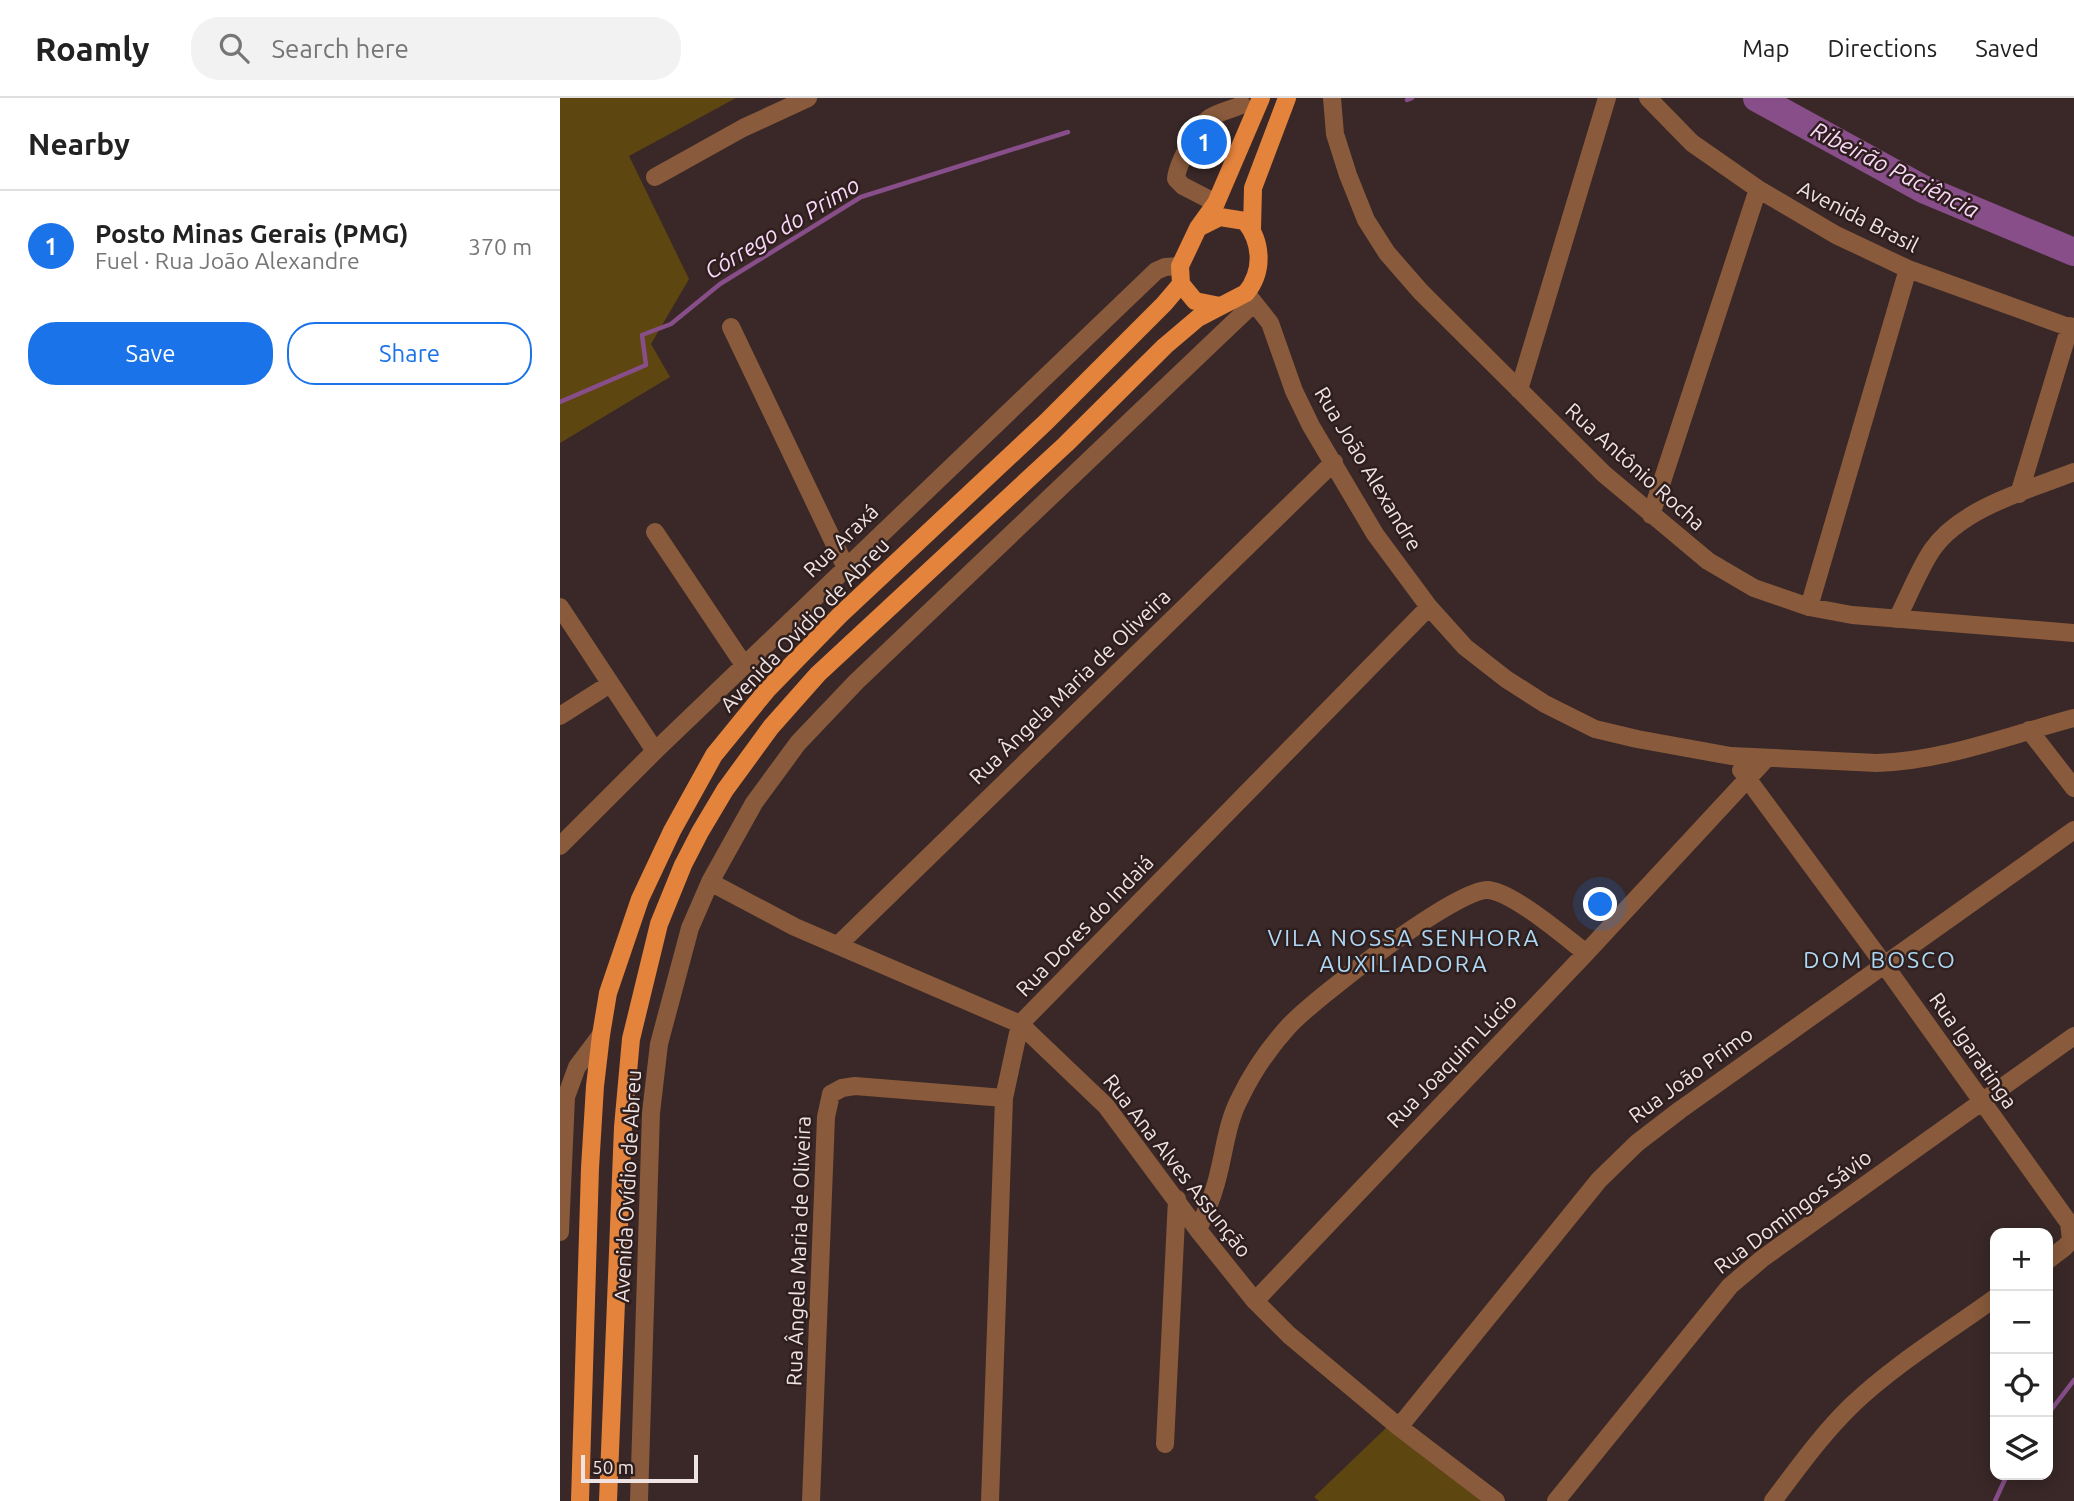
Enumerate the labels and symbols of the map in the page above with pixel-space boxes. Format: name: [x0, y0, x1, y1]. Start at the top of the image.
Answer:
pin: 1: [1181, 116, 1227, 168]
water label: Ribeirão Paciência: [1807, 117, 1983, 223]
water label: Córrego do Primo: [700, 172, 864, 284]
street label: Avenida Brasil: [1794, 175, 1923, 257]
street label: Rua João Alexandre: [1310, 382, 1427, 555]
street label: Rua Antônio Rocha: [1561, 397, 1710, 535]
street label: Rua Araxá: [798, 499, 883, 582]
street label: Avenida Ovídio de Abreu: [715, 532, 894, 716]
street label: Rua Ângela Maria de Oliveira: [964, 584, 1175, 789]
street label: Rua Dores do Indaiá: [1011, 850, 1158, 1001]
your location: [1583, 887, 1617, 921]
district label: VILA NOSSA SENHORA AUXILIADORA: [1268, 925, 1540, 976]
district label: DOM BOSCO: [1803, 947, 1957, 972]
street label: Rua Igaratinga: [1925, 988, 2023, 1113]
street label: Rua Joaquim Lúcio: [1381, 989, 1521, 1132]
street label: Rua João Primo: [1624, 1021, 1757, 1127]
street label: Avenida Ovídio de Abreu: [609, 1069, 645, 1303]
street label: Rua Ana Alves Assunção: [1099, 1069, 1257, 1262]
street label: Rua Ângela Maria de Oliveira: [781, 1116, 815, 1386]
street label: Rua Domingos Sávio: [1709, 1144, 1876, 1278]
scale bar: [581, 1452, 698, 1484]

